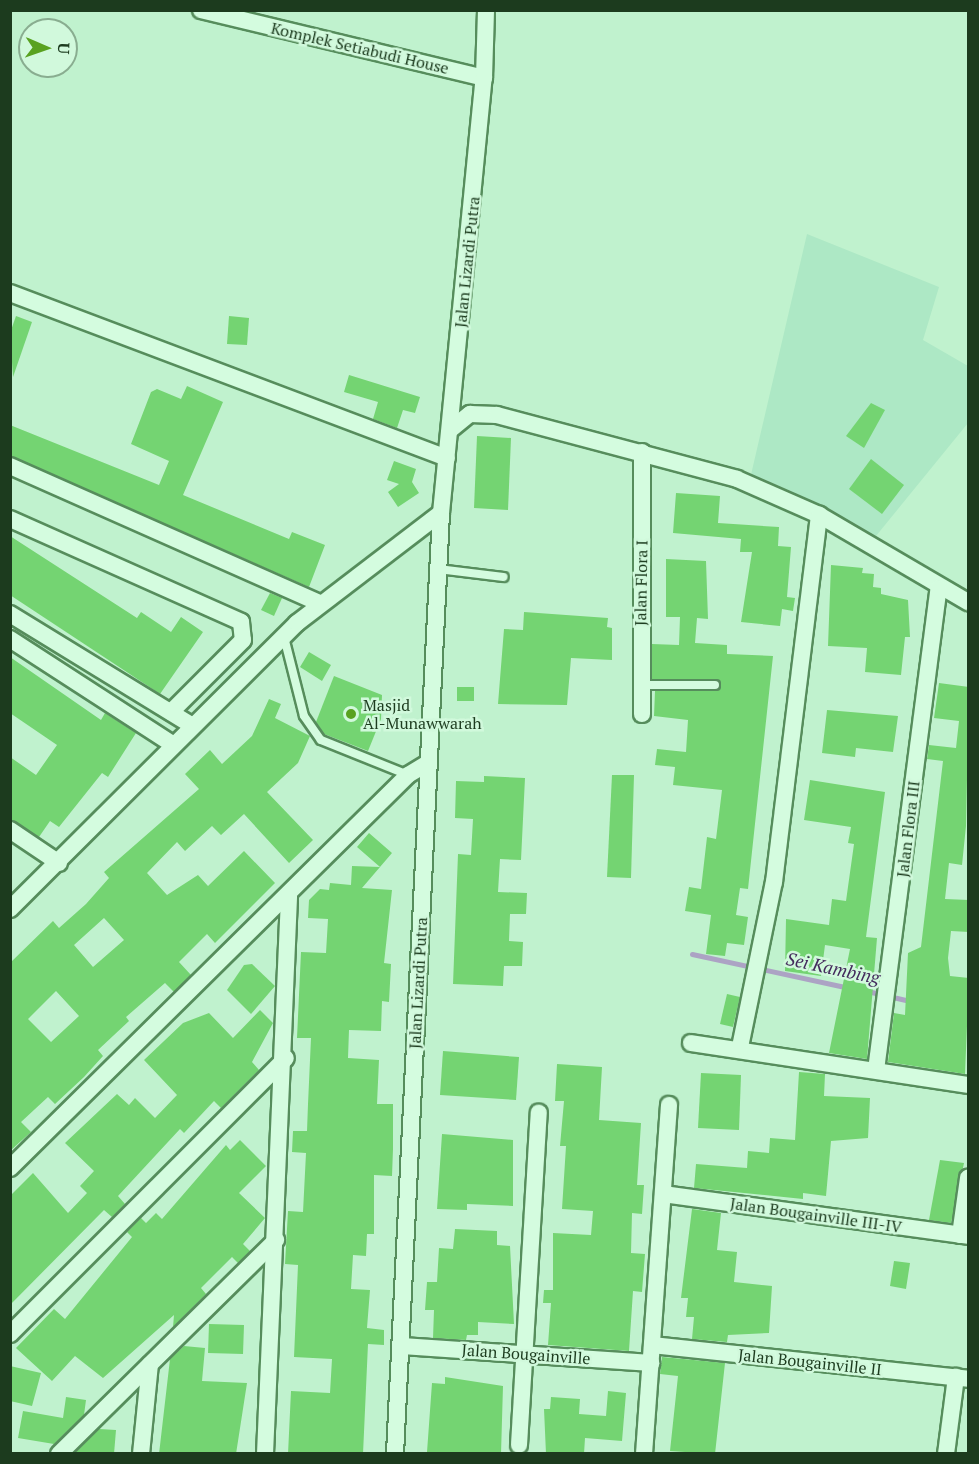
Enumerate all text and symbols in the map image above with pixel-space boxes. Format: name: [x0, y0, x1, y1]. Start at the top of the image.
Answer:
north arrow: [18, 18, 78, 78]
street label: Komplek Setiabudi House: [269, 18, 451, 78]
text: U: [53, 42, 75, 55]
street label: Jalan Lizardi Putra: [451, 195, 483, 329]
street label: Jalan Flora I: [631, 540, 651, 626]
place label: Masjid Al-Munawwarah: [363, 695, 482, 733]
marker: Masjid Al-Munawwarah: [344, 707, 358, 721]
street label: Jalan Flora III: [893, 780, 923, 878]
street label: Jalan Lizardi Putra: [405, 917, 431, 1049]
water label: Sei Kambing: [784, 948, 882, 988]
street label: Jalan Bougainville III-IV: [729, 1193, 903, 1237]
street label: Jalan Bougainville: [461, 1340, 591, 1368]
street label: Jalan Bougainville II: [737, 1345, 883, 1379]

